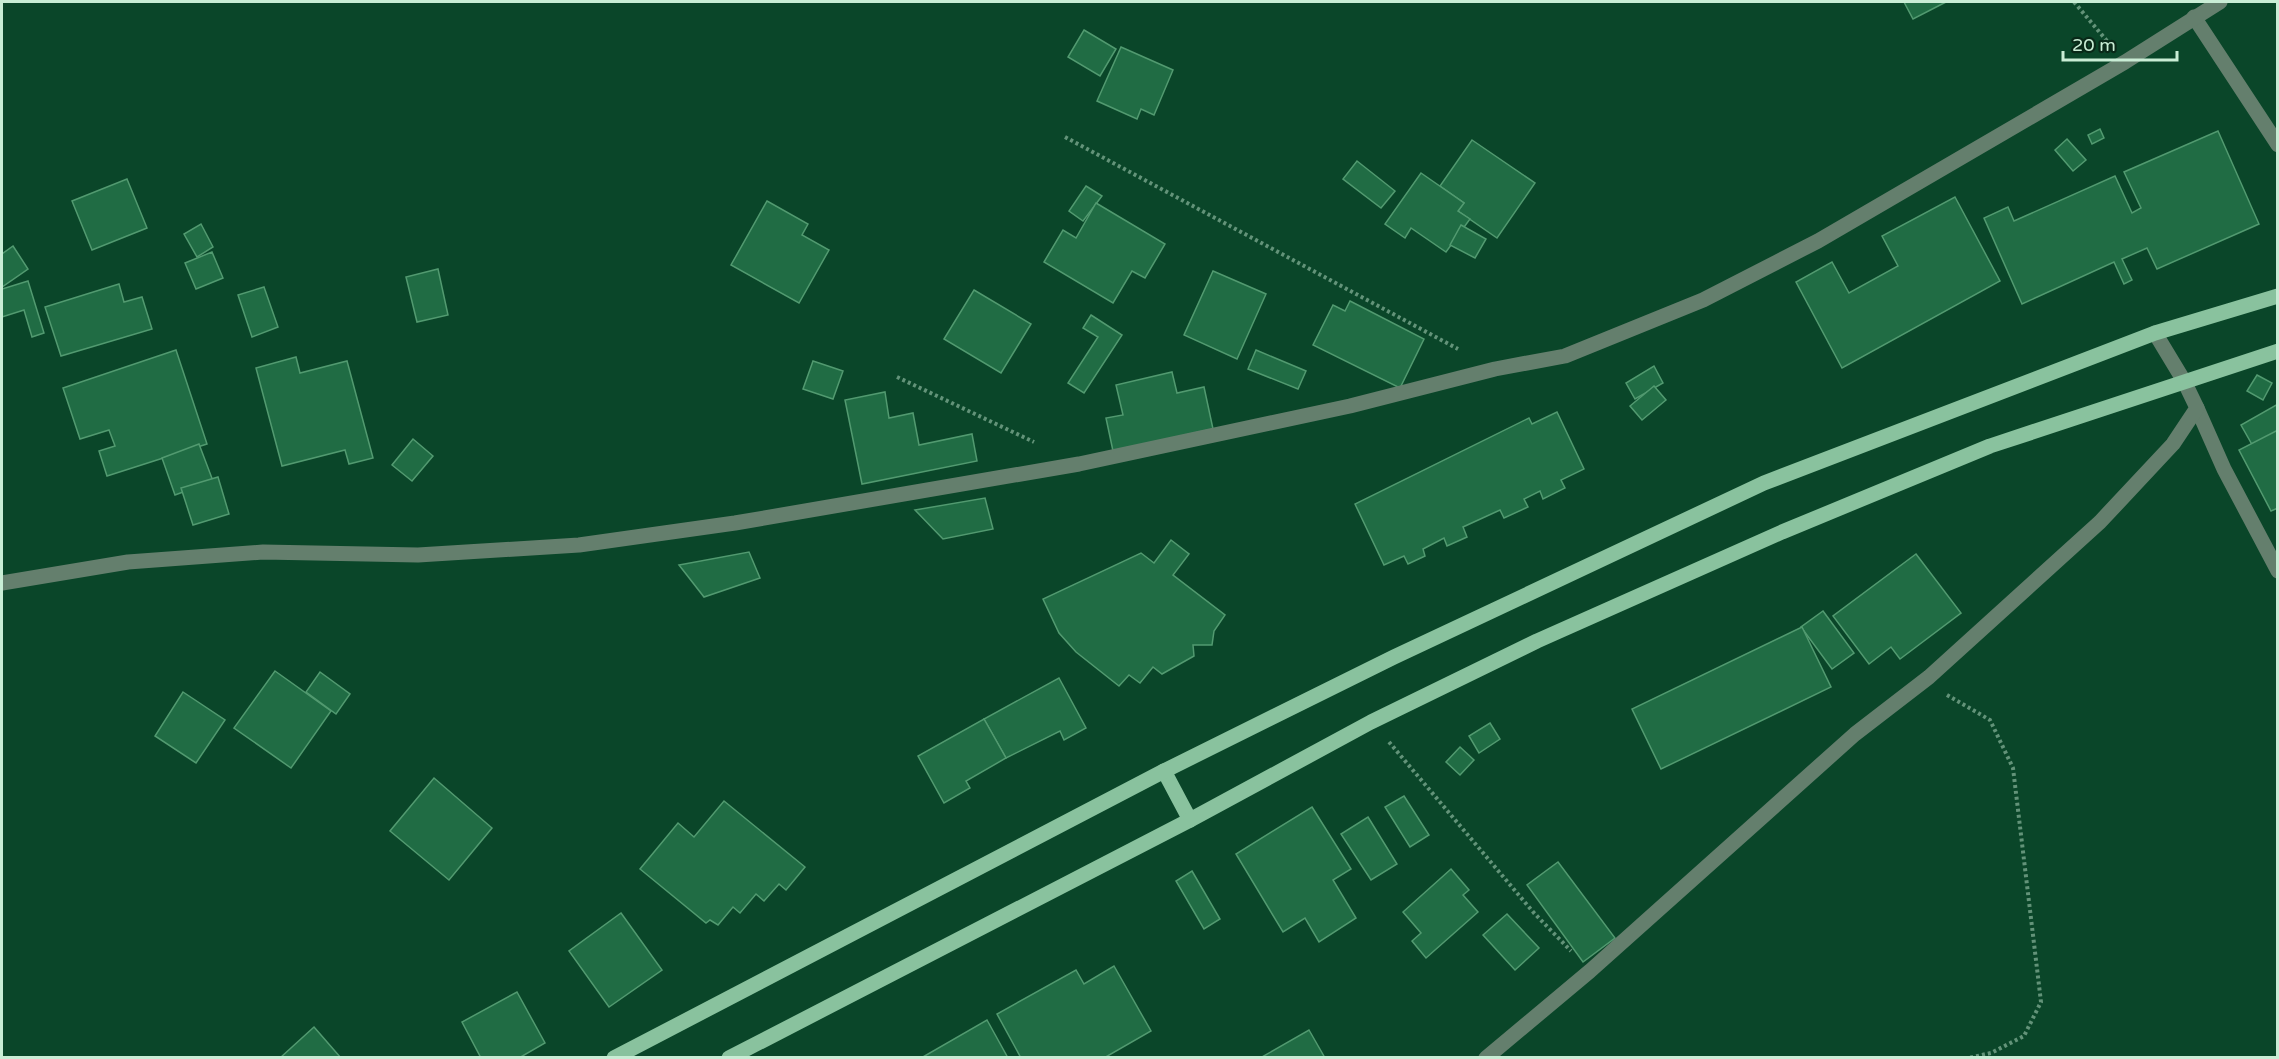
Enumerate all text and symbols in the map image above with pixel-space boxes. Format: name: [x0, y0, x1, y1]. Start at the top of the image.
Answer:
scale bar: [2063, 24, 2177, 62]
text: 20 m: [2072, 34, 2116, 56]

